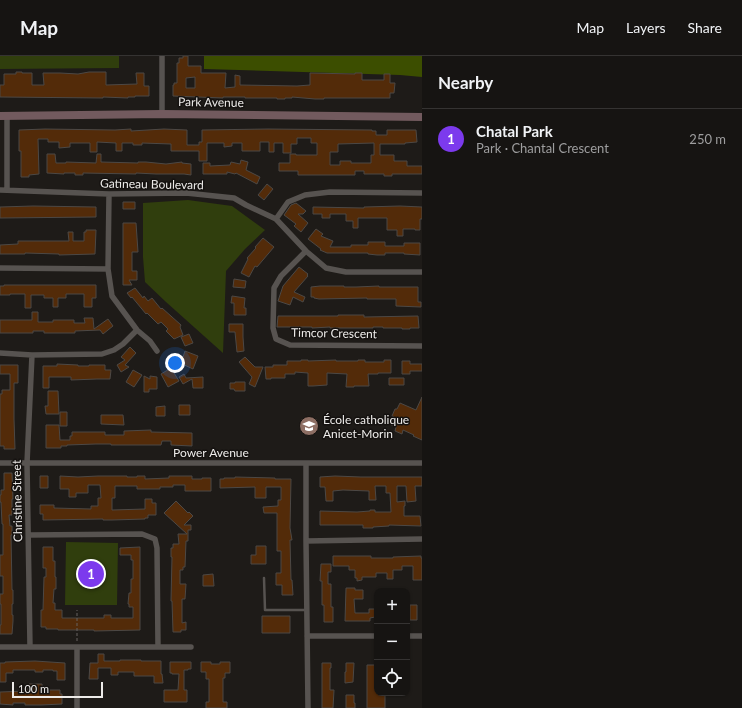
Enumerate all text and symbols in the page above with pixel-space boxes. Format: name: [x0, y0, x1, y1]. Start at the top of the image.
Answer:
text: Map: [20, 16, 58, 39]
text: Map: [576, 19, 604, 36]
text: Layers: [626, 19, 666, 36]
text: Share: [688, 19, 722, 36]
text: Nearby: [438, 72, 493, 93]
street label: Park Avenue: [178, 94, 244, 110]
text: Chatal Park: [476, 122, 553, 140]
text: 1: [447, 131, 455, 147]
text: 250 m: [689, 131, 726, 147]
text: Park · Chantal Crescent: [476, 140, 609, 156]
street label: Gatineau Boulevard: [100, 176, 204, 192]
street label: Timcor Crescent: [291, 325, 378, 341]
your location: [165, 353, 185, 373]
place label: École catholique Anicet-Morin: [323, 412, 409, 441]
school or university icon: École catholique Anicet-Morin: [298, 415, 320, 437]
street label: Power Avenue: [173, 445, 249, 460]
street label: Christine Street: [9, 459, 25, 542]
pin: 1: [78, 559, 104, 589]
map controls: [374, 588, 410, 696]
button: +: [374, 588, 410, 624]
button: −: [374, 624, 410, 660]
button: locate: [374, 660, 410, 696]
scale bar: [12, 680, 103, 699]
text: 100 m: [18, 682, 49, 695]

